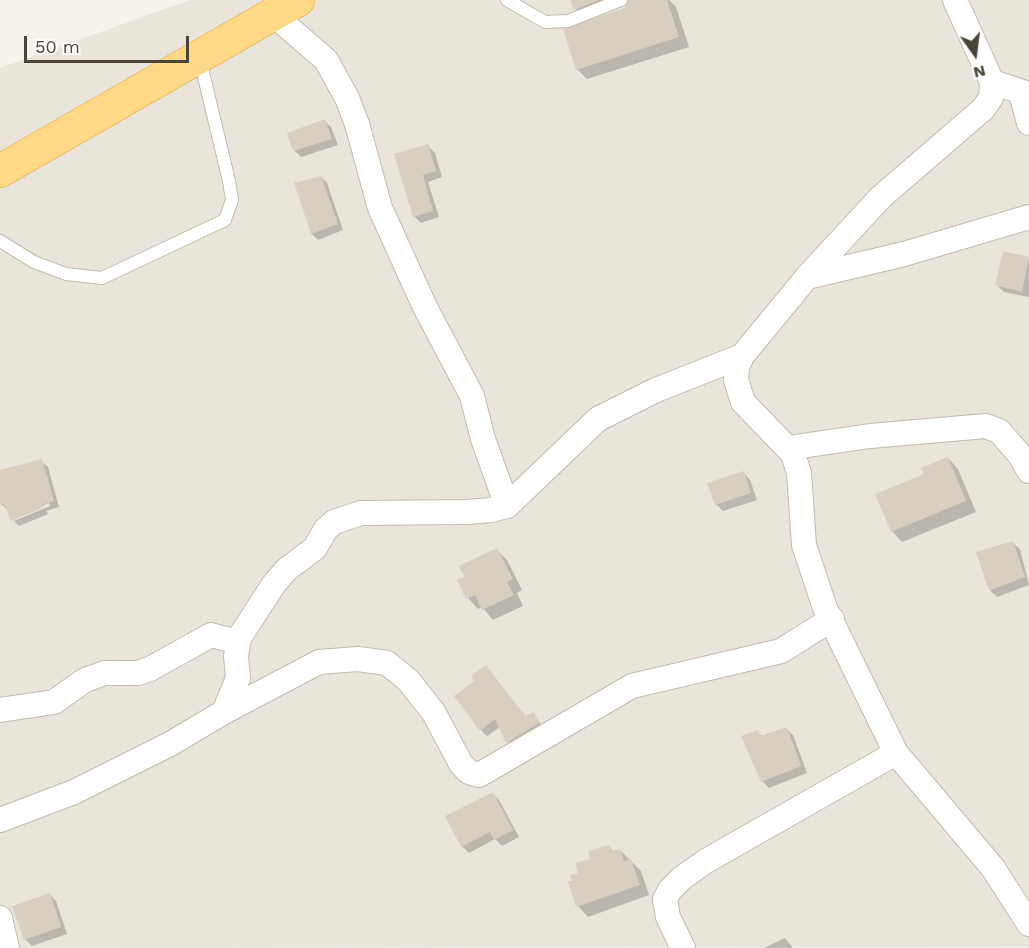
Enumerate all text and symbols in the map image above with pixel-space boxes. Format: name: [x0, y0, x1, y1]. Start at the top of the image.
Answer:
scale bar: [27, 24, 192, 62]
north arrow: [945, 24, 1005, 84]
text: 50 m: [35, 36, 80, 57]
text: N: [971, 61, 988, 83]

